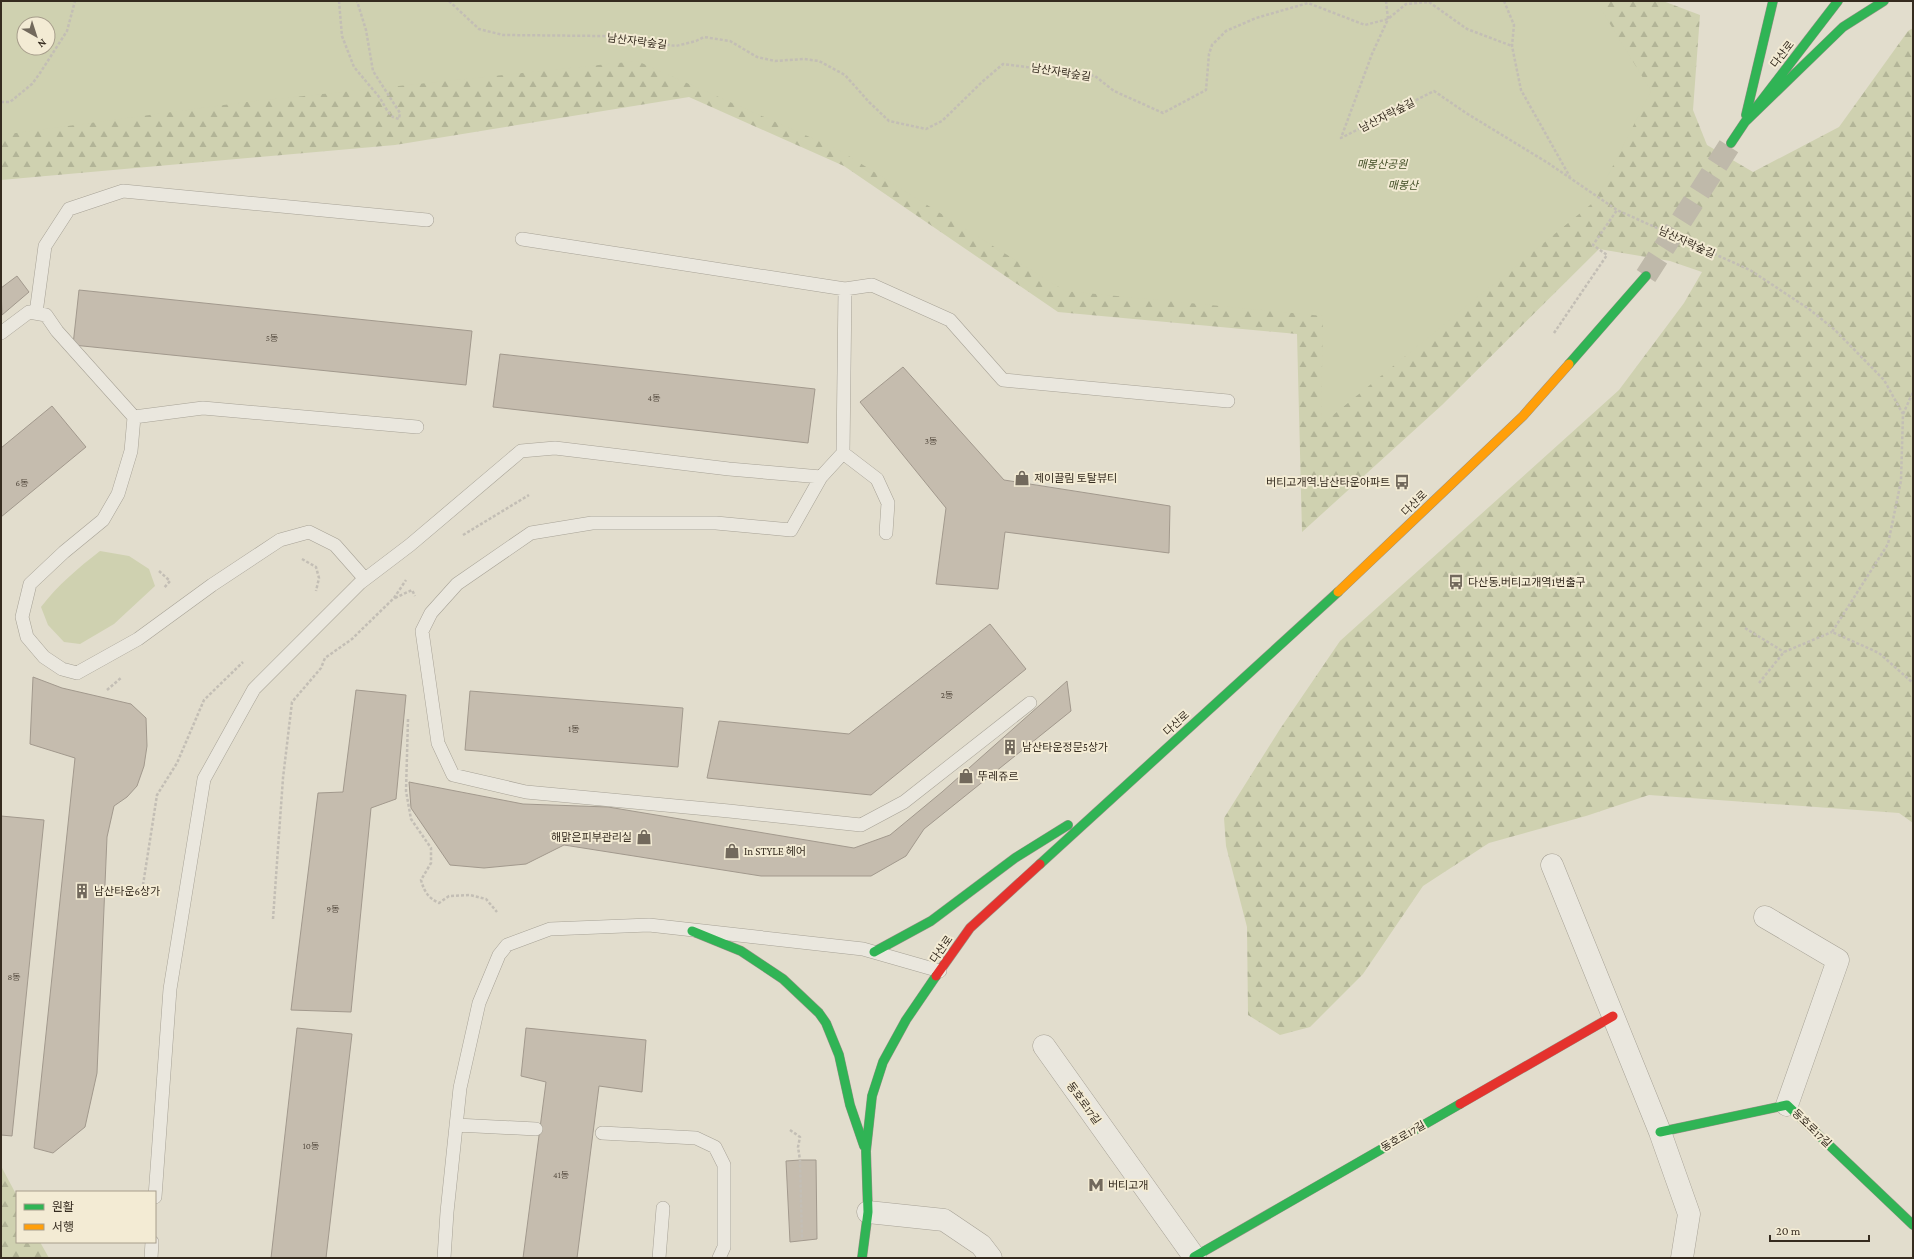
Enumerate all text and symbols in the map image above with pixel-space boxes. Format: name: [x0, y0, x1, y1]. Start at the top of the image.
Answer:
north arrow: [16, 16, 56, 56]
street label: 남산자락숲길: [606, 31, 668, 51]
text: N: [35, 37, 49, 51]
street label: 다산로: [1768, 38, 1796, 70]
street label: 남산자락숲길: [1030, 61, 1092, 83]
street label: 남산자락숲길: [1357, 96, 1417, 134]
park label: 매봉산공원: [1357, 158, 1408, 170]
park label: 매봉산: [1388, 179, 1420, 191]
street label: 남산자락숲길: [1657, 224, 1717, 260]
house number: 5동: [266, 333, 278, 343]
house number: 4동: [648, 393, 660, 403]
house number: 3동: [925, 436, 937, 446]
shop icon: 제이끌림 토탈뷰티: [1013, 469, 1031, 487]
place label: 제이끌림 토탈뷰티: [1034, 472, 1117, 484]
bus stop icon: 버티고개역.남산타운아파트: [1393, 473, 1411, 491]
place label: 버티고개역.남산타운아파트: [1266, 476, 1390, 488]
house number: 6동: [16, 478, 28, 488]
street label: 다산로: [1399, 488, 1429, 518]
bus stop icon: 다산동.버티고개역1번출구: [1447, 573, 1465, 591]
place label: 다산동.버티고개역1번출구: [1468, 576, 1586, 588]
house number: 2동: [941, 690, 953, 700]
street label: 다산로: [1161, 708, 1191, 738]
house number: 1동: [568, 724, 580, 734]
building icon: 남산타운정문5상가: [1001, 738, 1019, 756]
place label: 남산타운정문5상가: [1022, 741, 1108, 753]
shop icon: 뚜레쥬르: [957, 767, 975, 785]
place label: 뚜레쥬르: [978, 770, 1018, 782]
shop icon: 해맑은피부관리실: [635, 828, 653, 846]
place label: 해맑은피부관리실: [551, 831, 632, 843]
shop icon: In STYLE 헤어: [723, 842, 741, 860]
place label: In STYLE 헤어: [744, 845, 806, 857]
building icon: 남산타운6상가: [73, 882, 91, 900]
place label: 남산타운6상가: [94, 885, 160, 897]
house number: 9동: [327, 904, 339, 914]
street label: 다산로: [927, 933, 955, 965]
house number: 8동: [7, 972, 21, 982]
street label: 동호로17길: [1065, 1080, 1103, 1126]
street label: 동호로17길: [1790, 1107, 1834, 1149]
street label: 동호로17길: [1379, 1119, 1427, 1153]
house number: 10동: [303, 1141, 319, 1151]
house number: 41동: [553, 1170, 569, 1180]
metro station icon: 버티고개: [1087, 1176, 1105, 1194]
place label: 버티고개: [1108, 1179, 1148, 1191]
legend: [16, 1191, 156, 1243]
text: 원활: [52, 1200, 74, 1214]
scale bar: [1770, 1217, 1869, 1243]
text: 서행: [52, 1220, 74, 1234]
text: 20 m: [1776, 1224, 1801, 1238]

